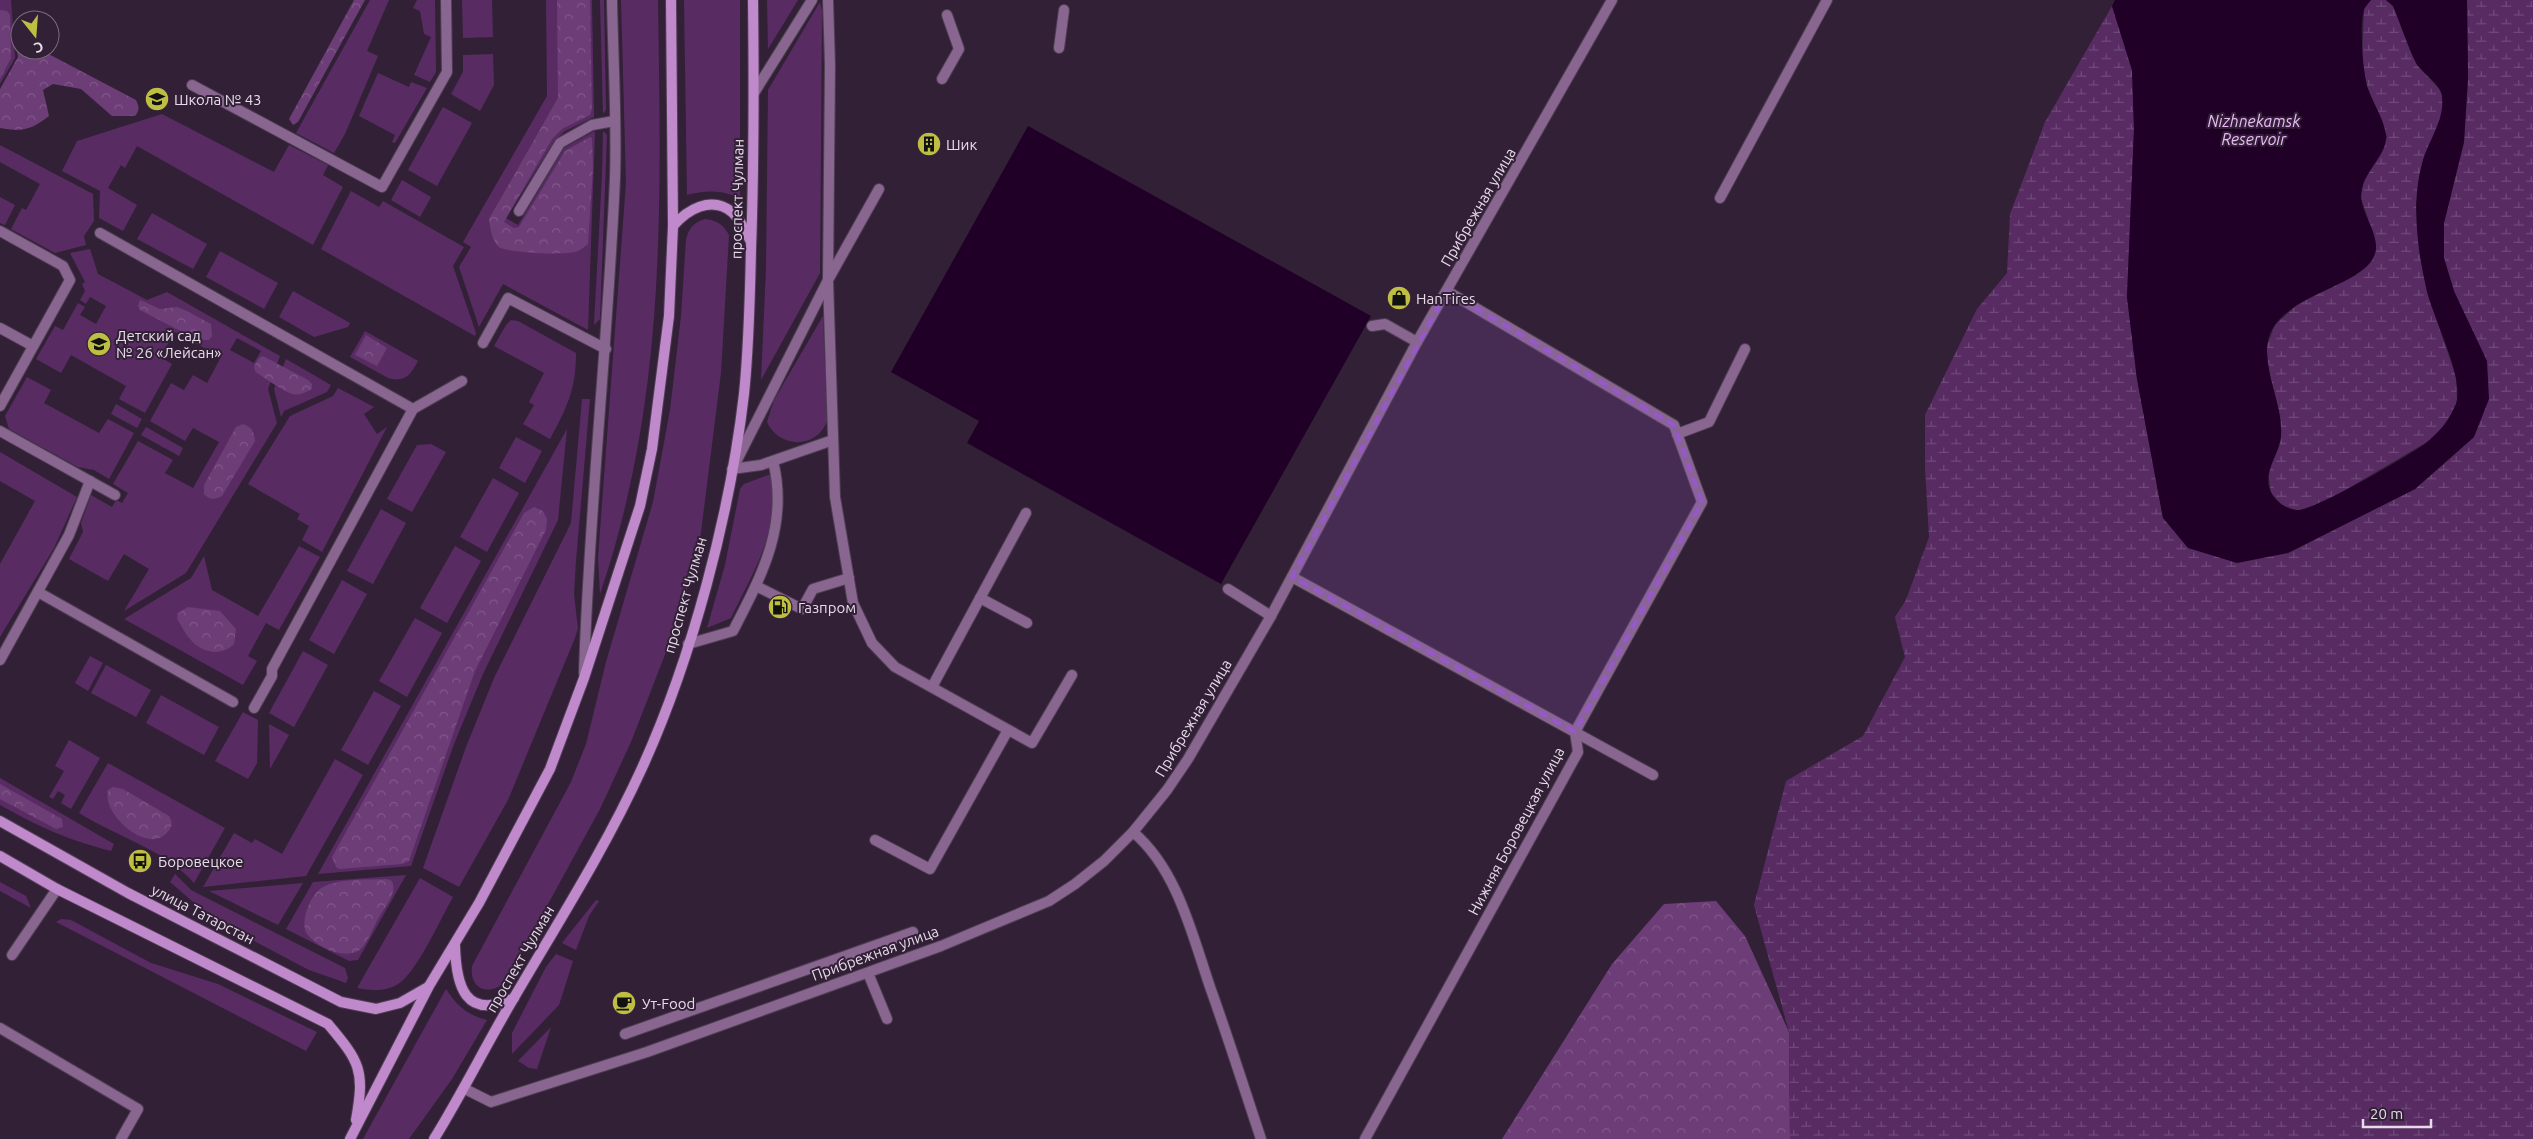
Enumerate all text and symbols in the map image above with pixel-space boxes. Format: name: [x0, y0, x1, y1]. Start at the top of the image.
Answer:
north arrow: [10, 10, 60, 60]
text: С: [32, 38, 45, 56]
school or university icon: Школа № 43: [144, 86, 170, 112]
place label: Школа № 43: [174, 91, 262, 108]
water label: Nizhnekamsk Reservoir: [2208, 112, 2301, 148]
building icon: Шик: [916, 131, 942, 157]
place label: Шик: [946, 136, 977, 153]
street label: проспект Чулман: [727, 139, 747, 259]
street label: Прибрежная улица: [1437, 145, 1519, 269]
shop icon: HanTires: [1386, 285, 1412, 311]
place label: HanTires: [1416, 290, 1476, 307]
place label: Детский сад № 26 «Лейсан»: [116, 327, 221, 361]
school or university icon: Детский сад № 26 «Лейсан»: [86, 331, 112, 357]
street label: проспект Чулман: [660, 535, 710, 655]
fuel station icon: Газпром: [767, 594, 793, 620]
place label: Газпром: [798, 599, 856, 616]
street label: Прибрежная улица: [1151, 656, 1235, 780]
street label: Нижняя Боровецкая улица: [1464, 744, 1568, 918]
bus stop icon: Боровецкое: [127, 848, 153, 874]
place label: Боровецкое: [158, 853, 243, 870]
street label: улица Татарстан: [149, 881, 257, 947]
street label: проспект Чулман: [483, 903, 557, 1015]
street label: Прибрежная улица: [809, 922, 941, 984]
cafe icon: Ут-Food: [611, 990, 637, 1016]
place label: Ут-Food: [642, 995, 695, 1012]
scale bar: [2363, 1096, 2430, 1128]
text: 20 m: [2370, 1105, 2403, 1122]

